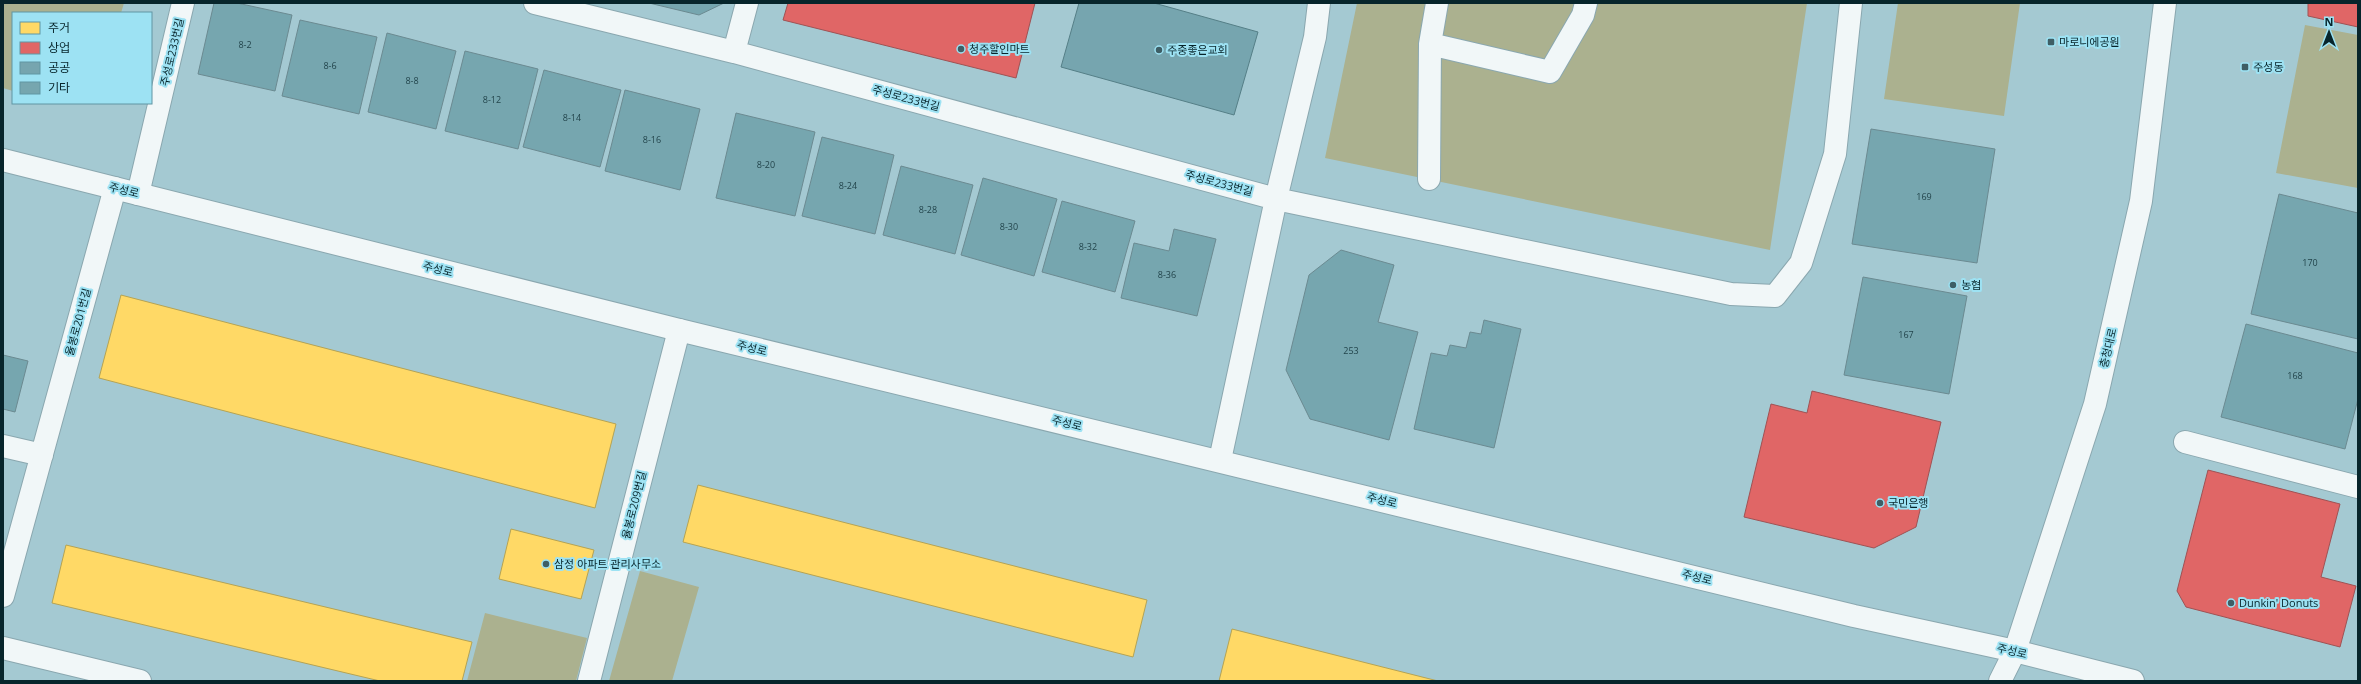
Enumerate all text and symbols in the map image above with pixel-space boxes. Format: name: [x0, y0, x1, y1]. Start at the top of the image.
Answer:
legend: [12, 12, 152, 104]
north arrow: [2309, 12, 2349, 52]
text: N: [2325, 14, 2333, 29]
street label: 주성로233번길: [156, 16, 187, 87]
text: 주거: [48, 19, 70, 36]
place label: 마로니에공원: [2059, 34, 2120, 49]
marker: 마로니에공원: [2046, 37, 2056, 47]
house number: 8-2: [238, 38, 252, 51]
text: 상업: [48, 39, 70, 56]
place label: 청주할인마트: [969, 41, 1030, 56]
place label: 주중좋은교회: [1167, 42, 1228, 57]
marker: 청주할인마트: [956, 44, 966, 54]
marker: 주중좋은교회: [1154, 45, 1164, 55]
text: 공공: [48, 59, 70, 76]
house number: 8-6: [323, 59, 337, 72]
place label: 주성동: [2253, 59, 2283, 74]
marker: 주성동: [2240, 62, 2250, 72]
house number: 8-8: [405, 74, 419, 87]
text: 기타: [48, 79, 70, 96]
street label: 주성로233번길: [871, 81, 942, 114]
house number: 8-12: [483, 93, 501, 106]
house number: 8-14: [563, 111, 581, 124]
house number: 8-16: [643, 133, 661, 146]
house number: 8-20: [757, 158, 775, 171]
street label: 주성로233번길: [1184, 166, 1255, 199]
street label: 주성로: [108, 179, 141, 200]
house number: 8-24: [839, 179, 857, 192]
house number: 169: [1916, 190, 1932, 203]
house number: 8-28: [919, 203, 937, 216]
house number: 8-30: [1000, 220, 1018, 233]
house number: 8-32: [1079, 240, 1097, 253]
house number: 170: [2302, 256, 2318, 269]
street label: 주성로: [422, 258, 455, 279]
house number: 8-36: [1158, 268, 1176, 281]
place label: 농협: [1961, 277, 1981, 292]
marker: 농협: [1948, 280, 1958, 290]
street label: 율봉로201번길: [61, 286, 94, 357]
street label: 충청대로: [2096, 326, 2119, 369]
house number: 167: [1898, 328, 1914, 341]
street label: 주성로: [736, 337, 769, 358]
house number: 253: [1343, 344, 1359, 357]
house number: 168: [2287, 369, 2303, 382]
street label: 주성로: [1051, 412, 1084, 433]
street label: 율봉로209번길: [618, 469, 649, 540]
street label: 주성로: [1366, 489, 1399, 510]
place label: 국민은행: [1888, 495, 1928, 510]
marker: 국민은행: [1875, 498, 1885, 508]
place label: 삼정 아파트 관리사무소: [554, 556, 661, 571]
marker: 삼정 아파트 관리사무소: [541, 559, 551, 569]
street label: 주성로: [1681, 566, 1714, 587]
place label: Dunkin' Donuts: [2239, 595, 2318, 610]
marker: Dunkin' Donuts: [2226, 598, 2236, 608]
street label: 주성로: [1996, 640, 2029, 661]

